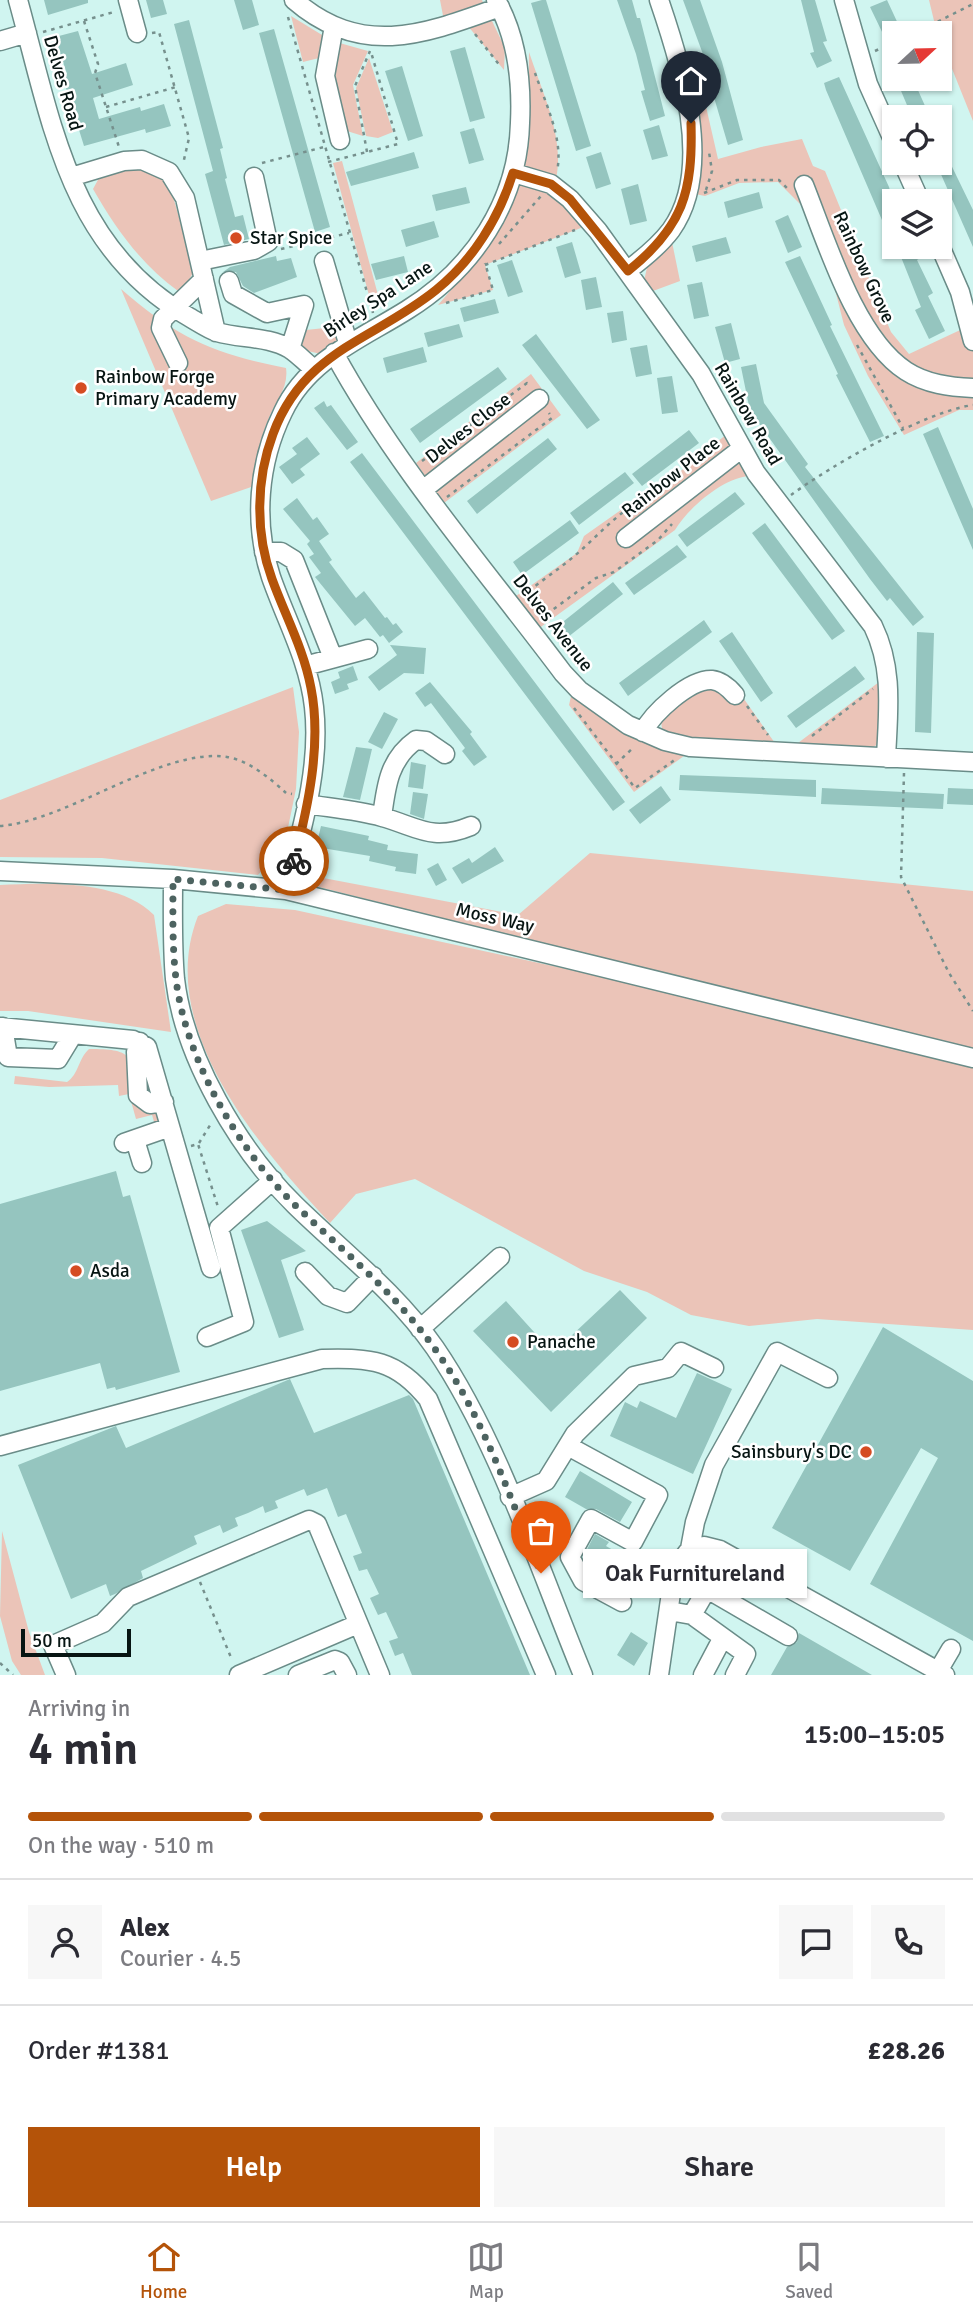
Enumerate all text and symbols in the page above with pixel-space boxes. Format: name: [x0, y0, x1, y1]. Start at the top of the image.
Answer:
north arrow: [882, 21, 952, 91]
map controls: [882, 21, 952, 259]
street label: Delves Road: [38, 32, 88, 134]
pin: [661, 51, 721, 123]
icon: home: [672, 62, 710, 100]
button: locate: [882, 105, 952, 175]
button: layers: [882, 189, 952, 259]
street label: Rainbow Grove: [828, 207, 900, 327]
place label: Star Spice: [250, 226, 332, 250]
marker: Star Spice: [228, 230, 244, 246]
street label: Birley Spa Lane: [319, 255, 437, 343]
street label: Rainbow Road: [709, 358, 787, 470]
place label: Rainbow Forge Primary Academy: [95, 365, 237, 411]
marker: Rainbow Forge Primary Academy: [73, 380, 89, 396]
street label: Delves Close: [420, 387, 516, 469]
street label: Rainbow Place: [617, 431, 725, 523]
street label: Delves Avenue: [508, 569, 598, 677]
courier: [259, 826, 329, 896]
icon: bike: [275, 842, 313, 880]
street label: Moss Way: [453, 897, 537, 939]
place label: Asda: [90, 1259, 130, 1283]
marker: Asda: [68, 1263, 84, 1279]
place label: Panache: [527, 1330, 596, 1354]
marker: Panache: [505, 1334, 521, 1350]
place label: Sainsbury's DC: [731, 1440, 852, 1464]
marker: Sainsbury's DC: [858, 1444, 874, 1460]
pin: [511, 1501, 571, 1573]
icon: bag: [522, 1512, 560, 1550]
callout: Oak Furnitureland: [583, 1548, 807, 1598]
text: Oak Furnitureland: [605, 1559, 785, 1588]
scale bar: [21, 1626, 131, 1658]
text: 50 m: [32, 1629, 72, 1653]
text: Arriving in: [28, 1694, 130, 1723]
text: 15:00–15:05: [804, 1719, 945, 1751]
text: 4 min: [28, 1721, 138, 1777]
text: On the way · 510 m: [28, 1831, 214, 1860]
button: person: [28, 1905, 102, 1979]
button: chat: [779, 1905, 853, 1979]
button: phone: [871, 1905, 945, 1979]
text: Alex: [120, 1912, 170, 1944]
text: Courier · 4.5: [120, 1944, 241, 1973]
text: Order #1381: [28, 2035, 169, 2067]
text: £28.26: [867, 2035, 945, 2067]
button: Help: [28, 2127, 480, 2207]
button: Share: [494, 2127, 945, 2207]
tab: Home: [140, 2238, 187, 2304]
tab: Map: [467, 2238, 505, 2304]
tab: Saved: [785, 2238, 833, 2304]

